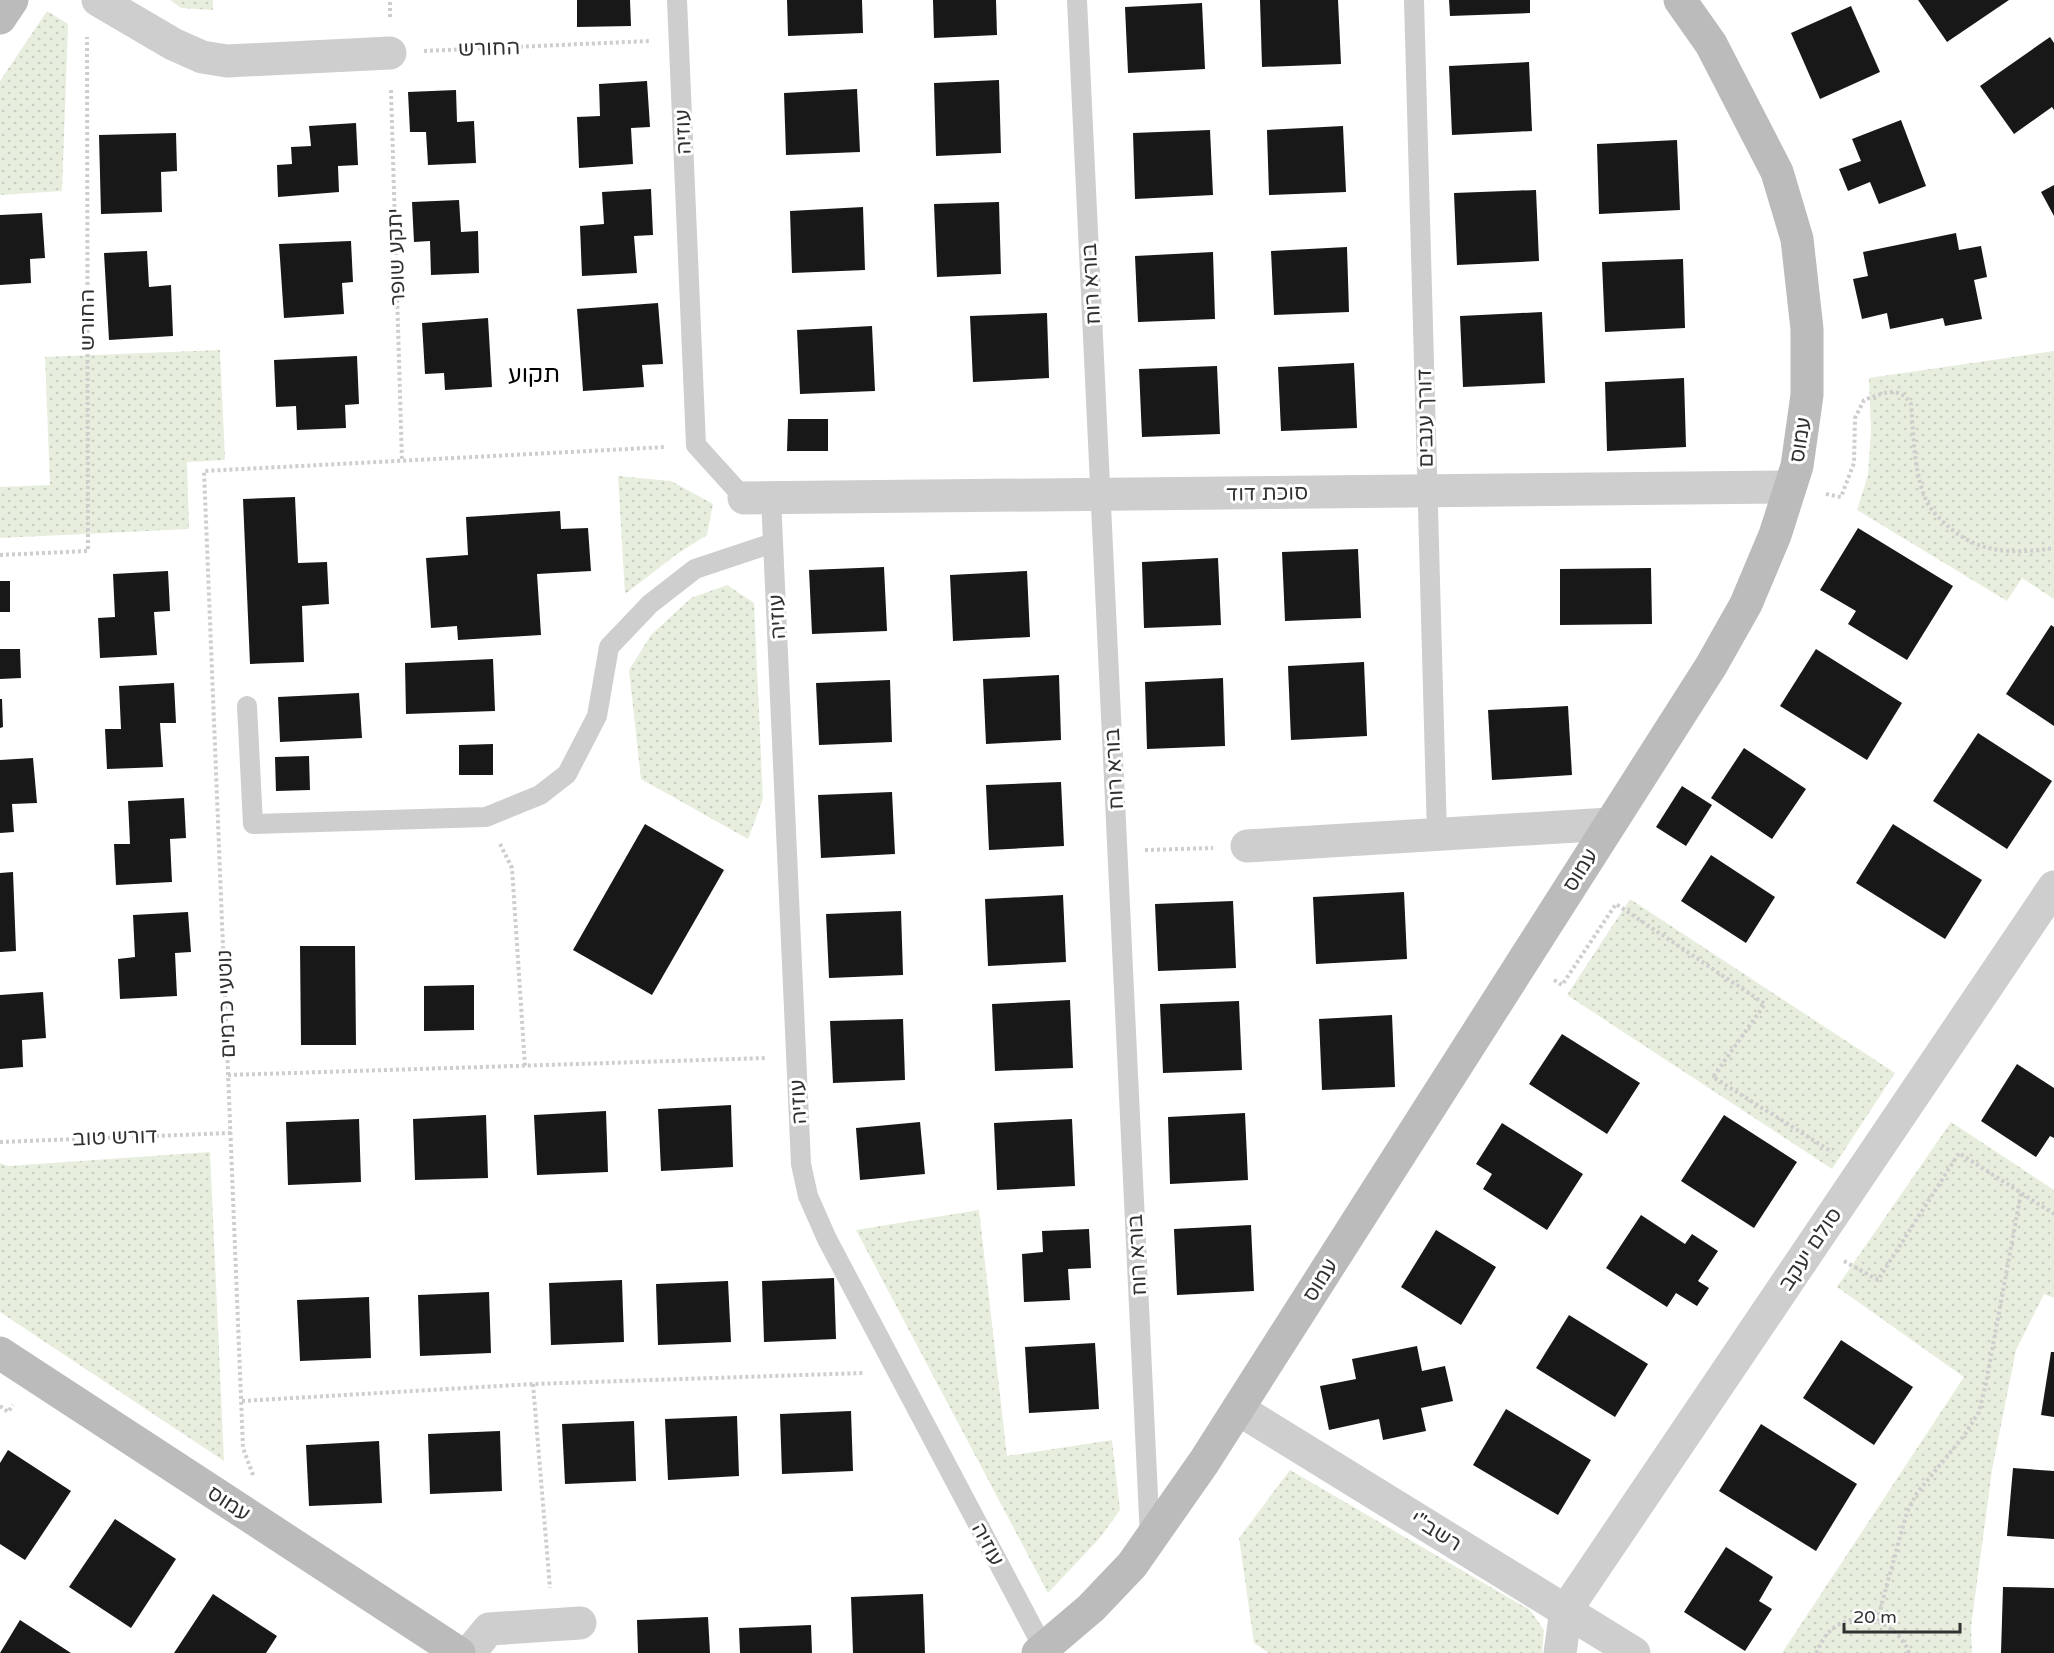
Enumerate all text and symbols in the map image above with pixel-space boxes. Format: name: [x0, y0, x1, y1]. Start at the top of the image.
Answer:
street label: החורש: [458, 35, 520, 62]
street label: עוזיה: [670, 109, 697, 155]
street label: יתקע שופר: [382, 208, 411, 306]
street label: בורא רוח: [1077, 242, 1106, 326]
street label: החורש: [75, 289, 100, 351]
district label: תקוע: [508, 360, 560, 389]
street label: דורך ענבים: [1412, 368, 1439, 468]
street label: עמוס: [1785, 415, 1816, 465]
street label: סוכת דוד: [1226, 480, 1308, 507]
street label: עוזיה: [764, 594, 791, 640]
street label: בורא רוח: [1100, 727, 1129, 811]
street label: עמוס: [1558, 844, 1603, 896]
street label: נוטעי כרמים: [212, 949, 241, 1059]
street label: עוזיה: [785, 1079, 812, 1125]
street label: דורש טוב: [72, 1124, 158, 1151]
street label: סולם יעקב: [1774, 1203, 1847, 1296]
street label: בורא רוח: [1123, 1213, 1152, 1297]
street label: עמוס: [1298, 1254, 1343, 1306]
street label: עמוס: [203, 1480, 255, 1526]
street label: רשב"י: [1406, 1506, 1466, 1557]
street label: עוזיה: [966, 1518, 1009, 1570]
scale bar: [1844, 1596, 1960, 1634]
text: 20 m: [1853, 1606, 1897, 1628]

